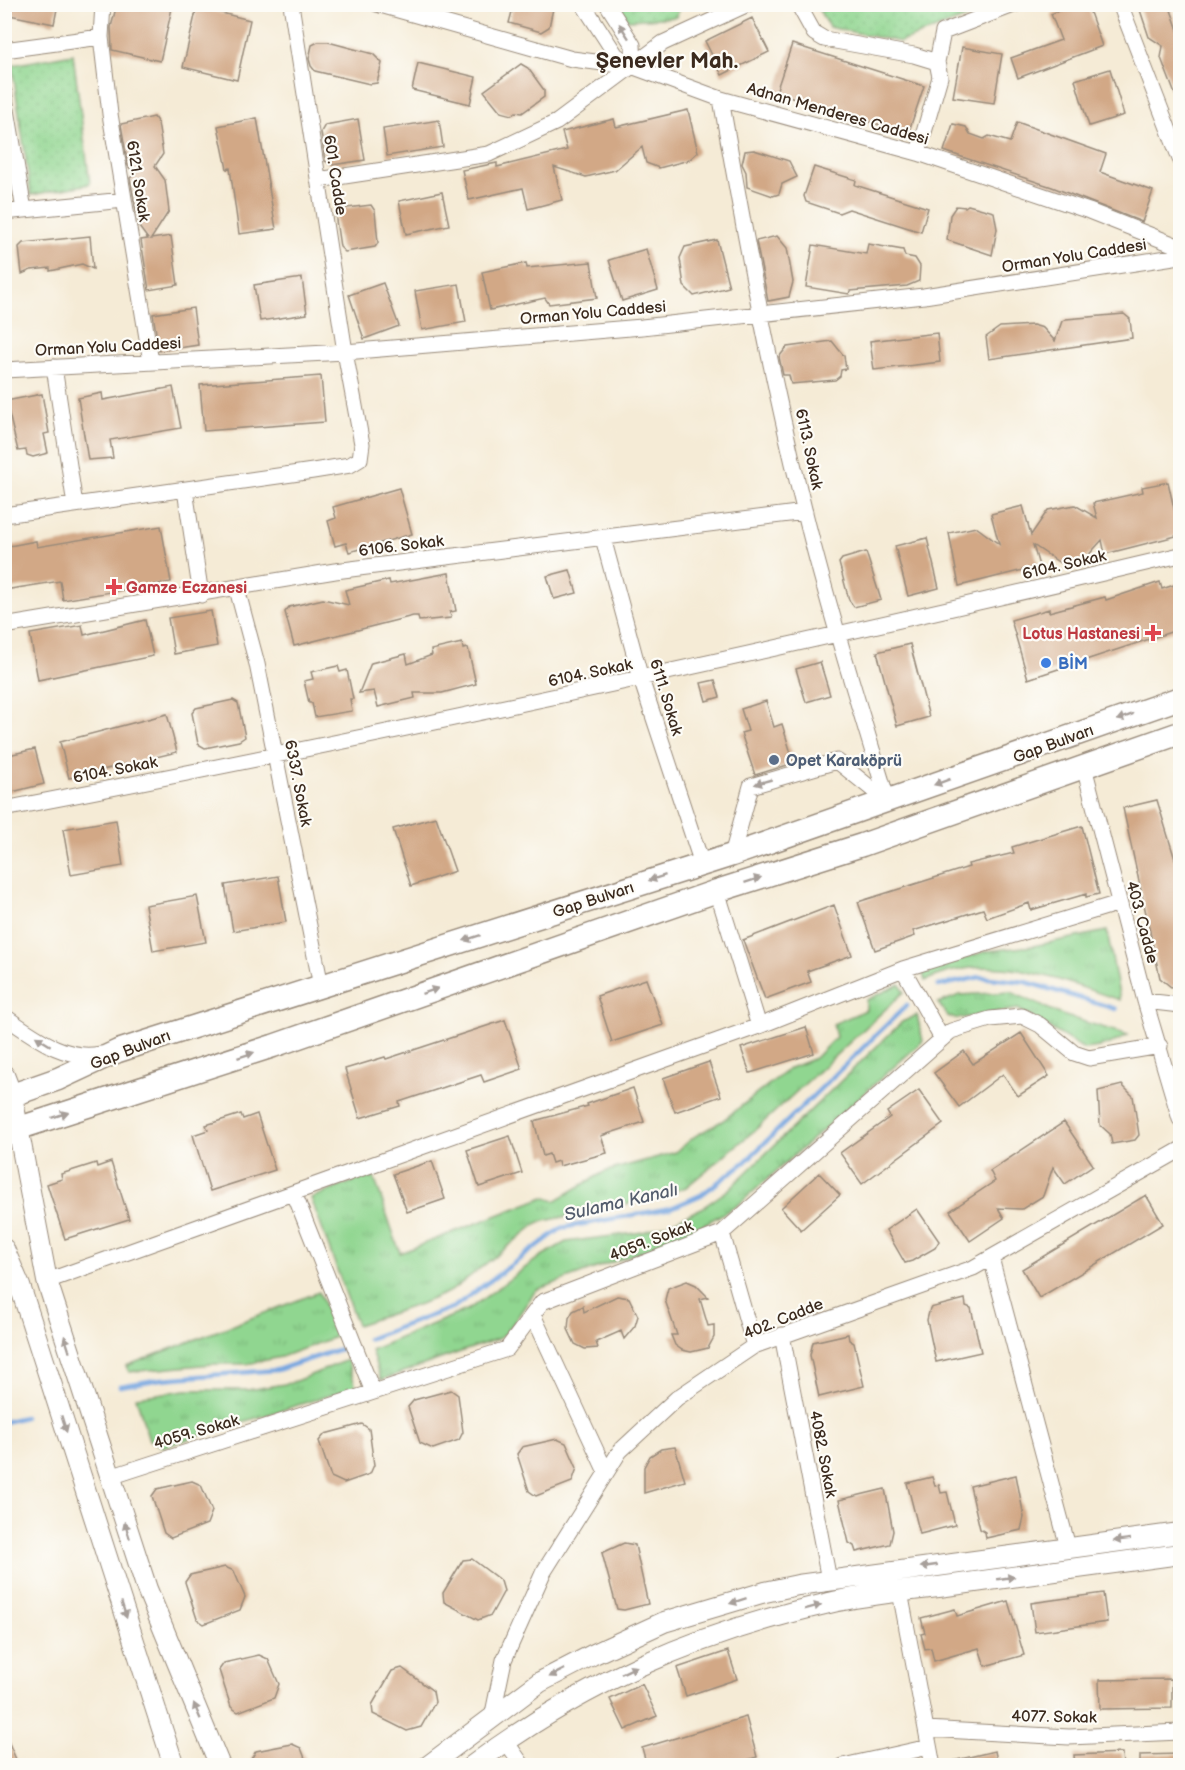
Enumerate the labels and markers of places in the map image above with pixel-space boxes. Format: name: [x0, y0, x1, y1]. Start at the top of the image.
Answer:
place label: Gamze Eczanesi: [126, 579, 247, 598]
marker: Gamze Eczanesi: [107, 580, 121, 594]
marker: Lotus Hastanesi: [1144, 624, 1162, 642]
place label: Lotus Hastanesi: [1022, 625, 1140, 644]
place label: BİM: [1058, 653, 1088, 674]
marker: BİM: [1039, 656, 1053, 670]
place label: Opet Karaköprü: [786, 752, 902, 771]
marker: Opet Karaköprü: [767, 753, 781, 767]

